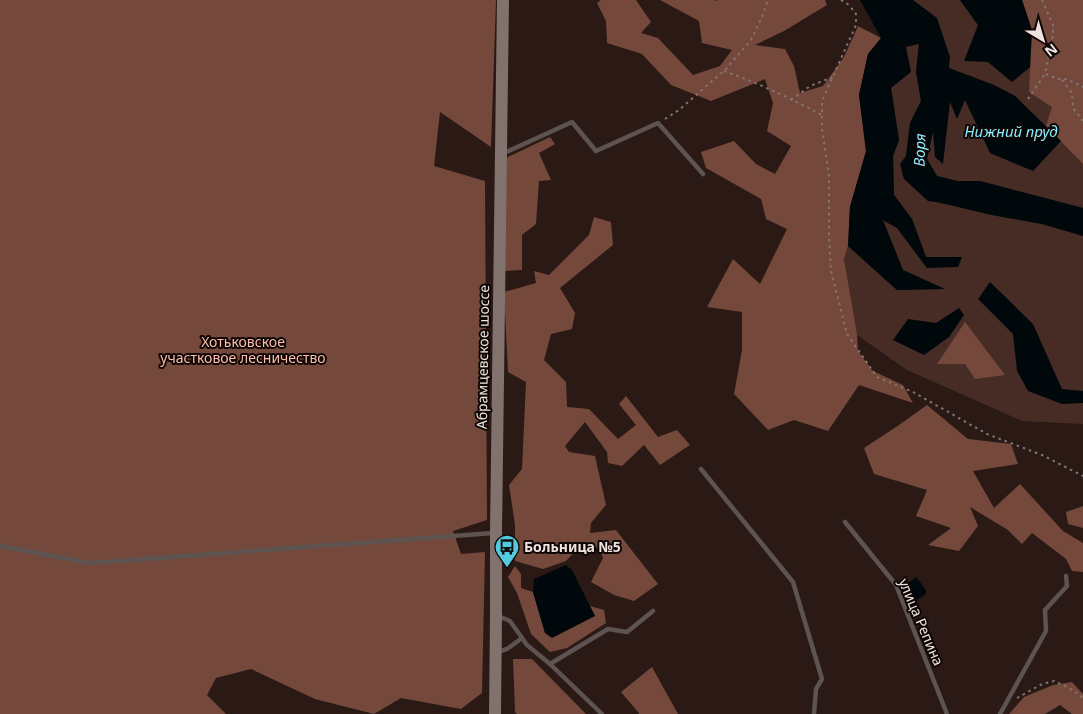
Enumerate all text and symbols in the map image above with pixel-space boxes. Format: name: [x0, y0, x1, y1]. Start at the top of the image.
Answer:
north arrow: [1018, 15, 1068, 65]
text: N: [1041, 40, 1062, 62]
water label: Нижний пруд: [964, 121, 1058, 141]
water label: Воря: [908, 133, 930, 167]
street label: Абрамцевское шоссе: [472, 284, 493, 429]
park label: Хотьковское участковое лесничество: [160, 332, 326, 367]
bus stop icon: Больница №5: [494, 534, 520, 568]
place label: Больница №5: [524, 537, 621, 556]
street label: улица Репина: [895, 575, 948, 668]

